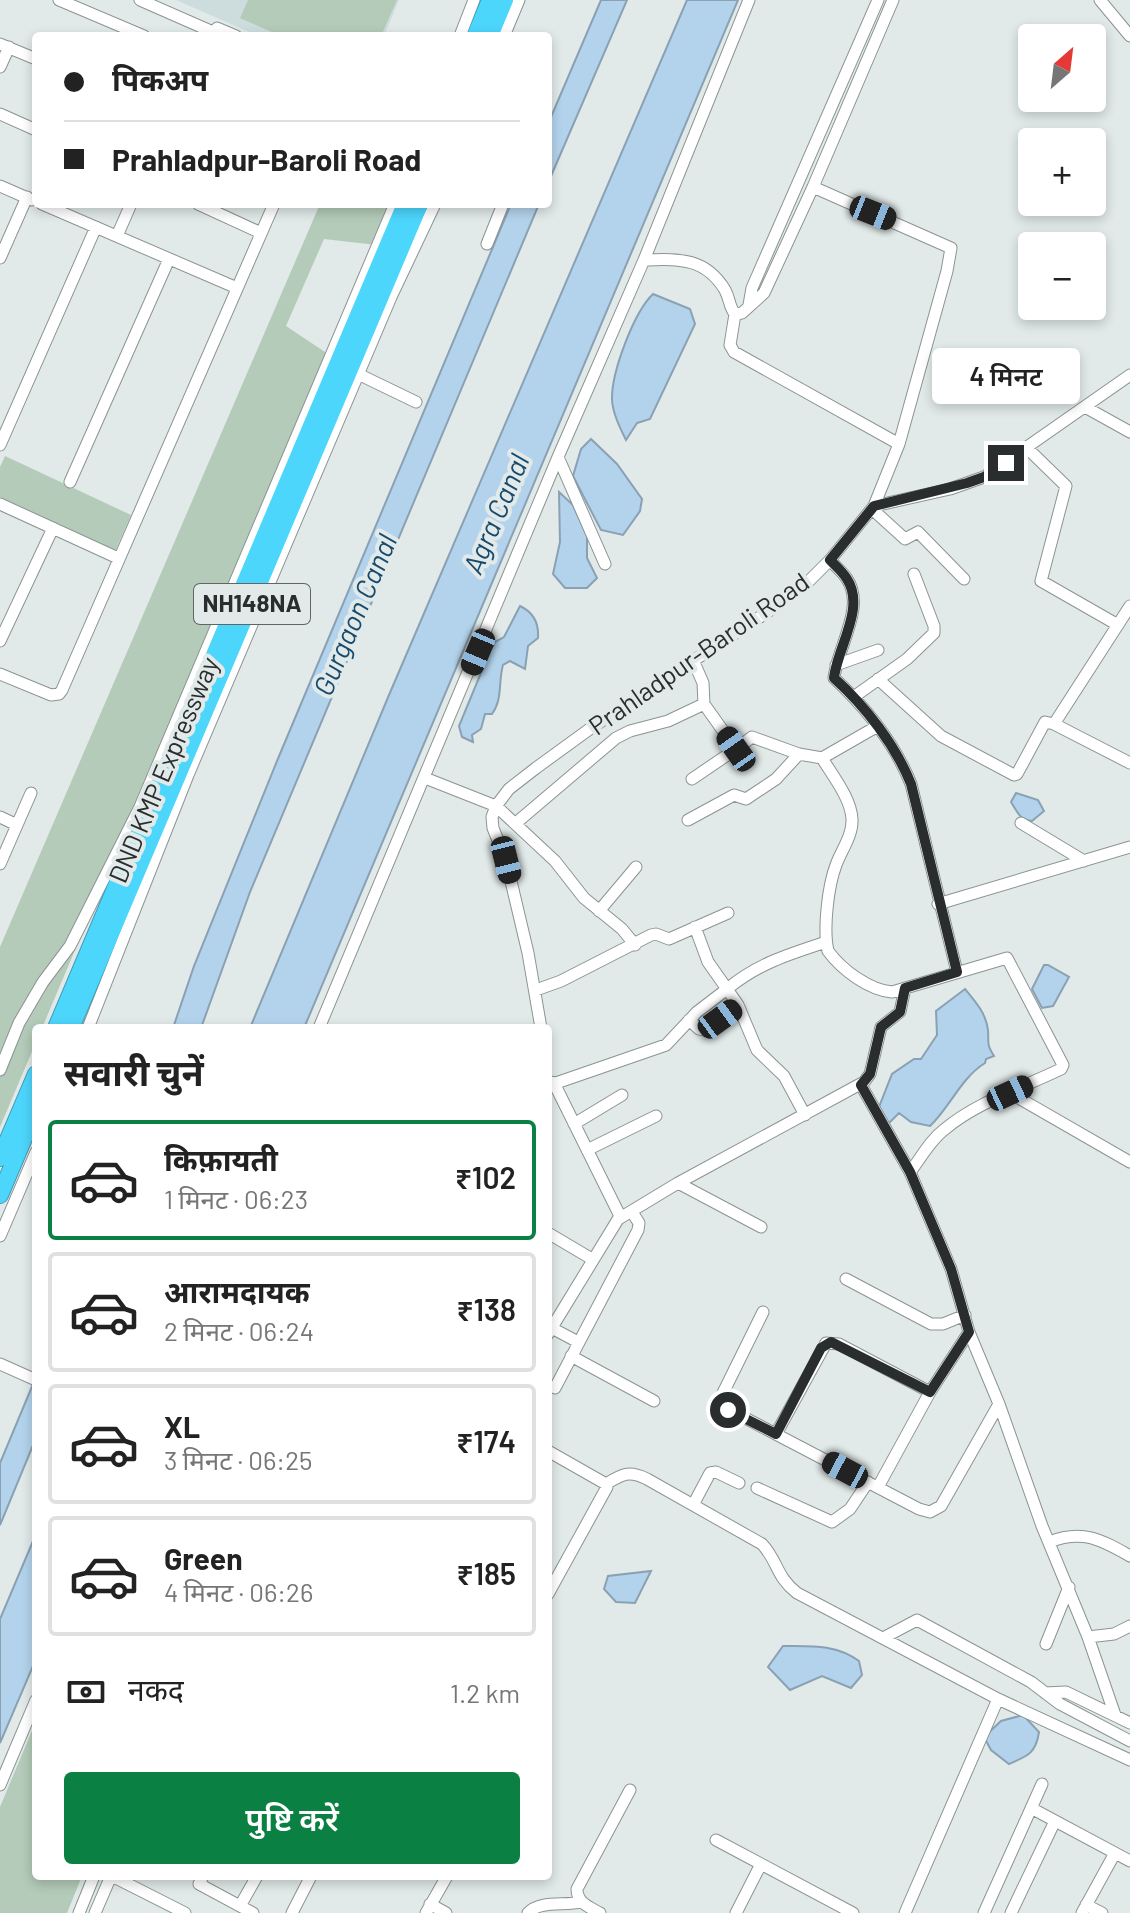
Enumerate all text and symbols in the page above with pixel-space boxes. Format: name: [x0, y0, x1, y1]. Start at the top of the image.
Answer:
north arrow: [1018, 24, 1106, 112]
map controls: [1018, 24, 1106, 320]
text: पिकअप: [112, 61, 208, 97]
button: +: [1018, 128, 1106, 216]
text: Prahladpur-Baroli Road: [112, 141, 421, 177]
car: [846, 193, 900, 233]
button: −: [1018, 232, 1106, 320]
callout: 4 मिनट: [932, 347, 1080, 403]
text: 4 मिनट: [969, 360, 1043, 391]
route end: [988, 445, 1024, 481]
water label: Agra Canal: [455, 449, 536, 579]
water label: Gurgaon Canal: [305, 529, 403, 700]
street label: Prahladpur-Baroli Road: [582, 565, 814, 741]
road number: NH148NA: [194, 584, 310, 624]
car: [458, 625, 498, 679]
street label: DND KMP Expressway: [101, 652, 224, 887]
car: [712, 722, 760, 776]
car: [489, 834, 523, 886]
car: [694, 995, 746, 1043]
text: सवारी चुनें: [64, 1050, 204, 1093]
car: [983, 1072, 1037, 1114]
text: किफ़ायती: [164, 1141, 278, 1177]
icon: car: [68, 1144, 140, 1216]
text: ₹102: [455, 1159, 516, 1195]
text: 1 मिनट · 06:23: [164, 1183, 308, 1214]
text: आरामदायक: [164, 1273, 310, 1309]
icon: car: [68, 1276, 140, 1348]
text: ₹138: [457, 1291, 516, 1327]
text: 2 मिनट · 06:24: [164, 1315, 314, 1346]
route start: [710, 1392, 746, 1428]
icon: car: [68, 1408, 140, 1480]
text: XL: [164, 1408, 200, 1444]
text: ₹174: [456, 1423, 516, 1459]
text: 3 मिनट · 06:25: [164, 1444, 312, 1475]
car: [818, 1448, 872, 1492]
icon: car: [68, 1540, 140, 1612]
text: Green: [164, 1540, 243, 1576]
text: ₹185: [457, 1555, 516, 1591]
text: 4 मिनट · 06:26: [164, 1576, 313, 1607]
icon: cash: [64, 1670, 108, 1714]
text: नकद: [128, 1671, 184, 1707]
text: 1.2 km: [450, 1677, 520, 1708]
button: पुष्टि करें: [64, 1772, 520, 1864]

